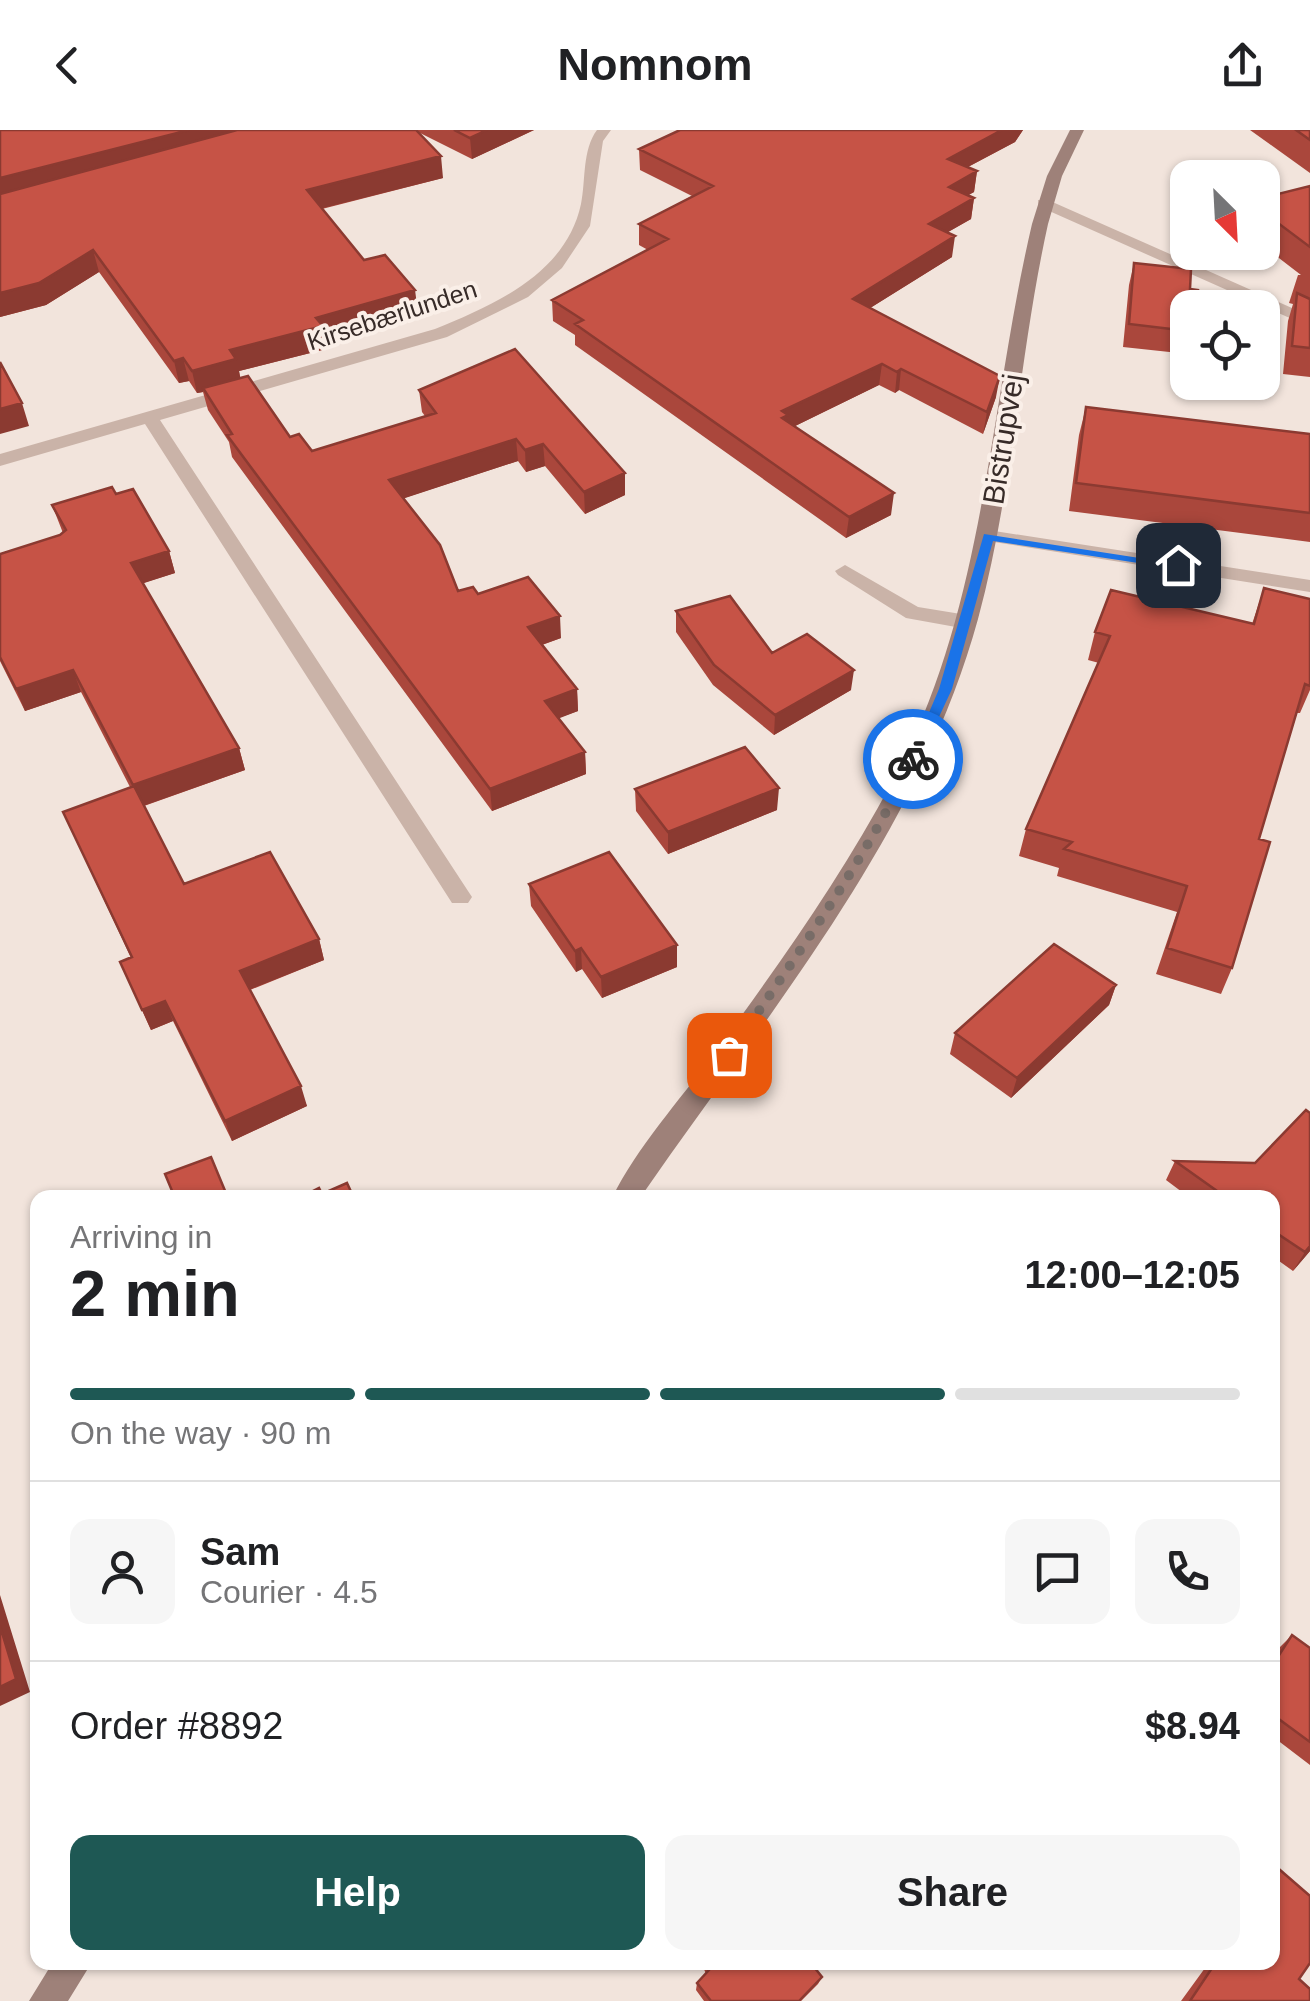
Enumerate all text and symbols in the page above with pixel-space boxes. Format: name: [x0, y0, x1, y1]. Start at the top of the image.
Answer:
icon: back: [40, 38, 95, 93]
icon: share: [1215, 38, 1270, 93]
text: Nomnom: [558, 39, 753, 90]
north arrow: [1170, 160, 1280, 270]
map controls: [1170, 160, 1280, 400]
street label: Kirsebærlunden: [304, 274, 480, 356]
button: locate: [1170, 290, 1280, 400]
street label: Bistrupvej: [976, 371, 1030, 507]
pin: [1136, 523, 1221, 608]
icon: home: [1151, 538, 1206, 593]
courier: [863, 709, 963, 809]
icon: bike: [886, 732, 941, 787]
pin: [687, 1013, 772, 1098]
icon: bag: [702, 1028, 757, 1083]
text: Arriving in: [70, 1219, 212, 1255]
text: 12:00–12:05: [1024, 1254, 1240, 1296]
text: 2 min: [70, 1257, 240, 1330]
text: On the way · 90 m: [70, 1415, 331, 1451]
button: person: [70, 1519, 175, 1624]
button: chat: [1005, 1519, 1110, 1624]
button: phone: [1135, 1519, 1240, 1624]
text: Sam: [200, 1531, 280, 1573]
text: Courier · 4.5: [200, 1574, 378, 1610]
text: Order #8892: [70, 1705, 283, 1747]
text: $8.94: [1145, 1705, 1240, 1747]
button: Help: [70, 1835, 645, 1950]
button: Share: [665, 1835, 1240, 1950]

